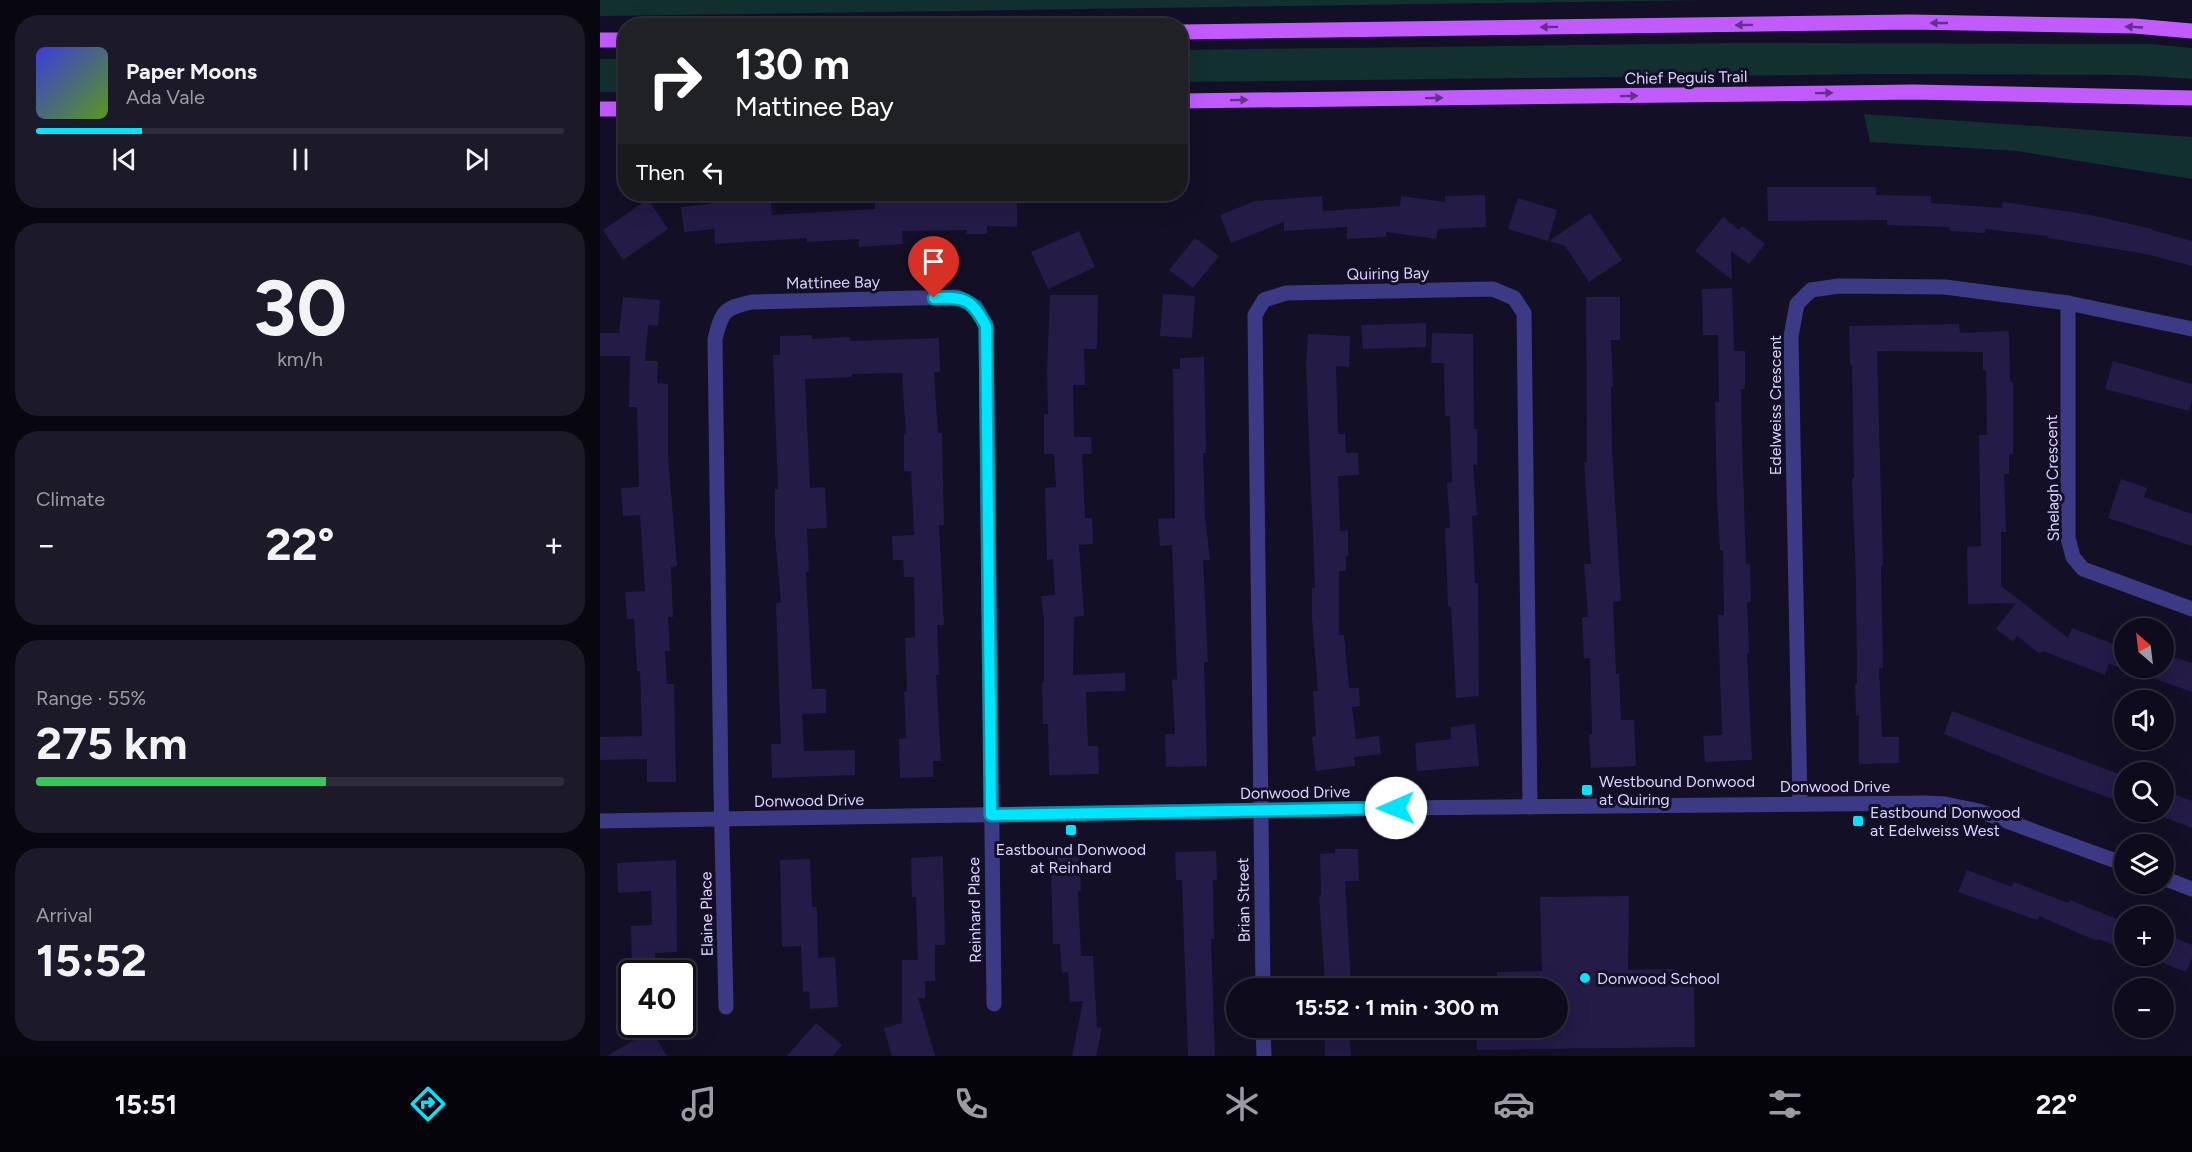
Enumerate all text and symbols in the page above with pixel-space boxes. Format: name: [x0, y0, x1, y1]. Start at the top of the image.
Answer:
one-way arrow: [1929, 18, 1948, 28]
one-way arrow: [1734, 20, 1753, 30]
one-way arrow: [1539, 22, 1558, 32]
one-way arrow: [2124, 22, 2143, 31]
text: 130 m: [735, 39, 850, 90]
icon: right: [636, 42, 714, 120]
text: Paper Moons: [126, 58, 257, 85]
street label: Chief Peguis Trail: [1624, 67, 1748, 88]
text: Ada Vale: [126, 85, 205, 109]
one-way arrow: [1814, 88, 1833, 98]
text: Mattinee Bay: [735, 90, 894, 123]
one-way arrow: [1619, 91, 1638, 100]
one-way arrow: [1424, 93, 1443, 103]
one-way arrow: [1229, 95, 1248, 105]
icon: previous: [108, 143, 141, 176]
icon: pause: [284, 143, 317, 176]
icon: next: [460, 143, 493, 176]
icon: left: [697, 156, 730, 189]
text: Then: [636, 159, 685, 186]
pin: [908, 236, 959, 298]
icon: arrive: [917, 245, 950, 278]
text: 30: [253, 261, 347, 355]
street label: Quiring Bay: [1346, 263, 1430, 284]
street label: Mattinee Bay: [786, 272, 881, 293]
street label: Edelweiss Crescent: [1766, 335, 1785, 475]
text: km/h: [277, 347, 323, 371]
street label: Shelagh Crescent: [2042, 414, 2063, 542]
text: Climate: [36, 487, 105, 511]
text: 22°: [265, 517, 335, 571]
text: −: [36, 525, 57, 564]
text: +: [543, 525, 564, 564]
north arrow: [2114, 618, 2174, 678]
map controls: [2114, 618, 2174, 1038]
text: Range · 55%: [36, 686, 146, 710]
button: sound: [2114, 690, 2174, 750]
text: 275 km: [36, 716, 187, 770]
button: search: [2114, 762, 2174, 822]
place label: Westbound Donwood at Quiring: [1599, 772, 1755, 809]
position arrow: [1364, 776, 1428, 840]
street label: Donwood Drive: [1780, 777, 1890, 796]
street label: Donwood Drive: [1240, 782, 1351, 803]
marker: Westbound Donwood at Quiring: [1580, 783, 1594, 797]
street label: Donwood Drive: [754, 790, 865, 811]
place label: Eastbound Donwood at Edelweiss West: [1870, 803, 2020, 840]
marker: Eastbound Donwood at Edelweiss West: [1851, 814, 1865, 828]
marker: Eastbound Donwood at Reinhard: [1064, 823, 1078, 837]
button: layers: [2114, 834, 2174, 894]
place label: Eastbound Donwood at Reinhard: [996, 840, 1146, 877]
street label: Reinhard Place: [964, 857, 985, 963]
street label: Brian Street: [1233, 857, 1254, 943]
street label: Elaine Place: [696, 871, 717, 957]
text: Arrival: [36, 903, 92, 927]
button: +: [2114, 906, 2174, 966]
text: 15:52: [36, 933, 147, 987]
speed limit sign: 40: [618, 960, 696, 1038]
place label: Donwood School: [1597, 969, 1720, 988]
marker: Donwood School: [1578, 971, 1592, 985]
button: −: [2114, 978, 2174, 1038]
text: 15:52 · 1 min · 300 m: [1295, 994, 1499, 1021]
icon: directions: [407, 1083, 449, 1125]
icon: music: [678, 1083, 720, 1125]
icon: phone: [950, 1083, 992, 1125]
icon: climate: [1221, 1083, 1263, 1125]
icon: car: [1493, 1083, 1535, 1125]
icon: filters: [1764, 1083, 1806, 1125]
text: 15:51: [115, 1088, 177, 1121]
text: 22°: [2036, 1088, 2077, 1121]

